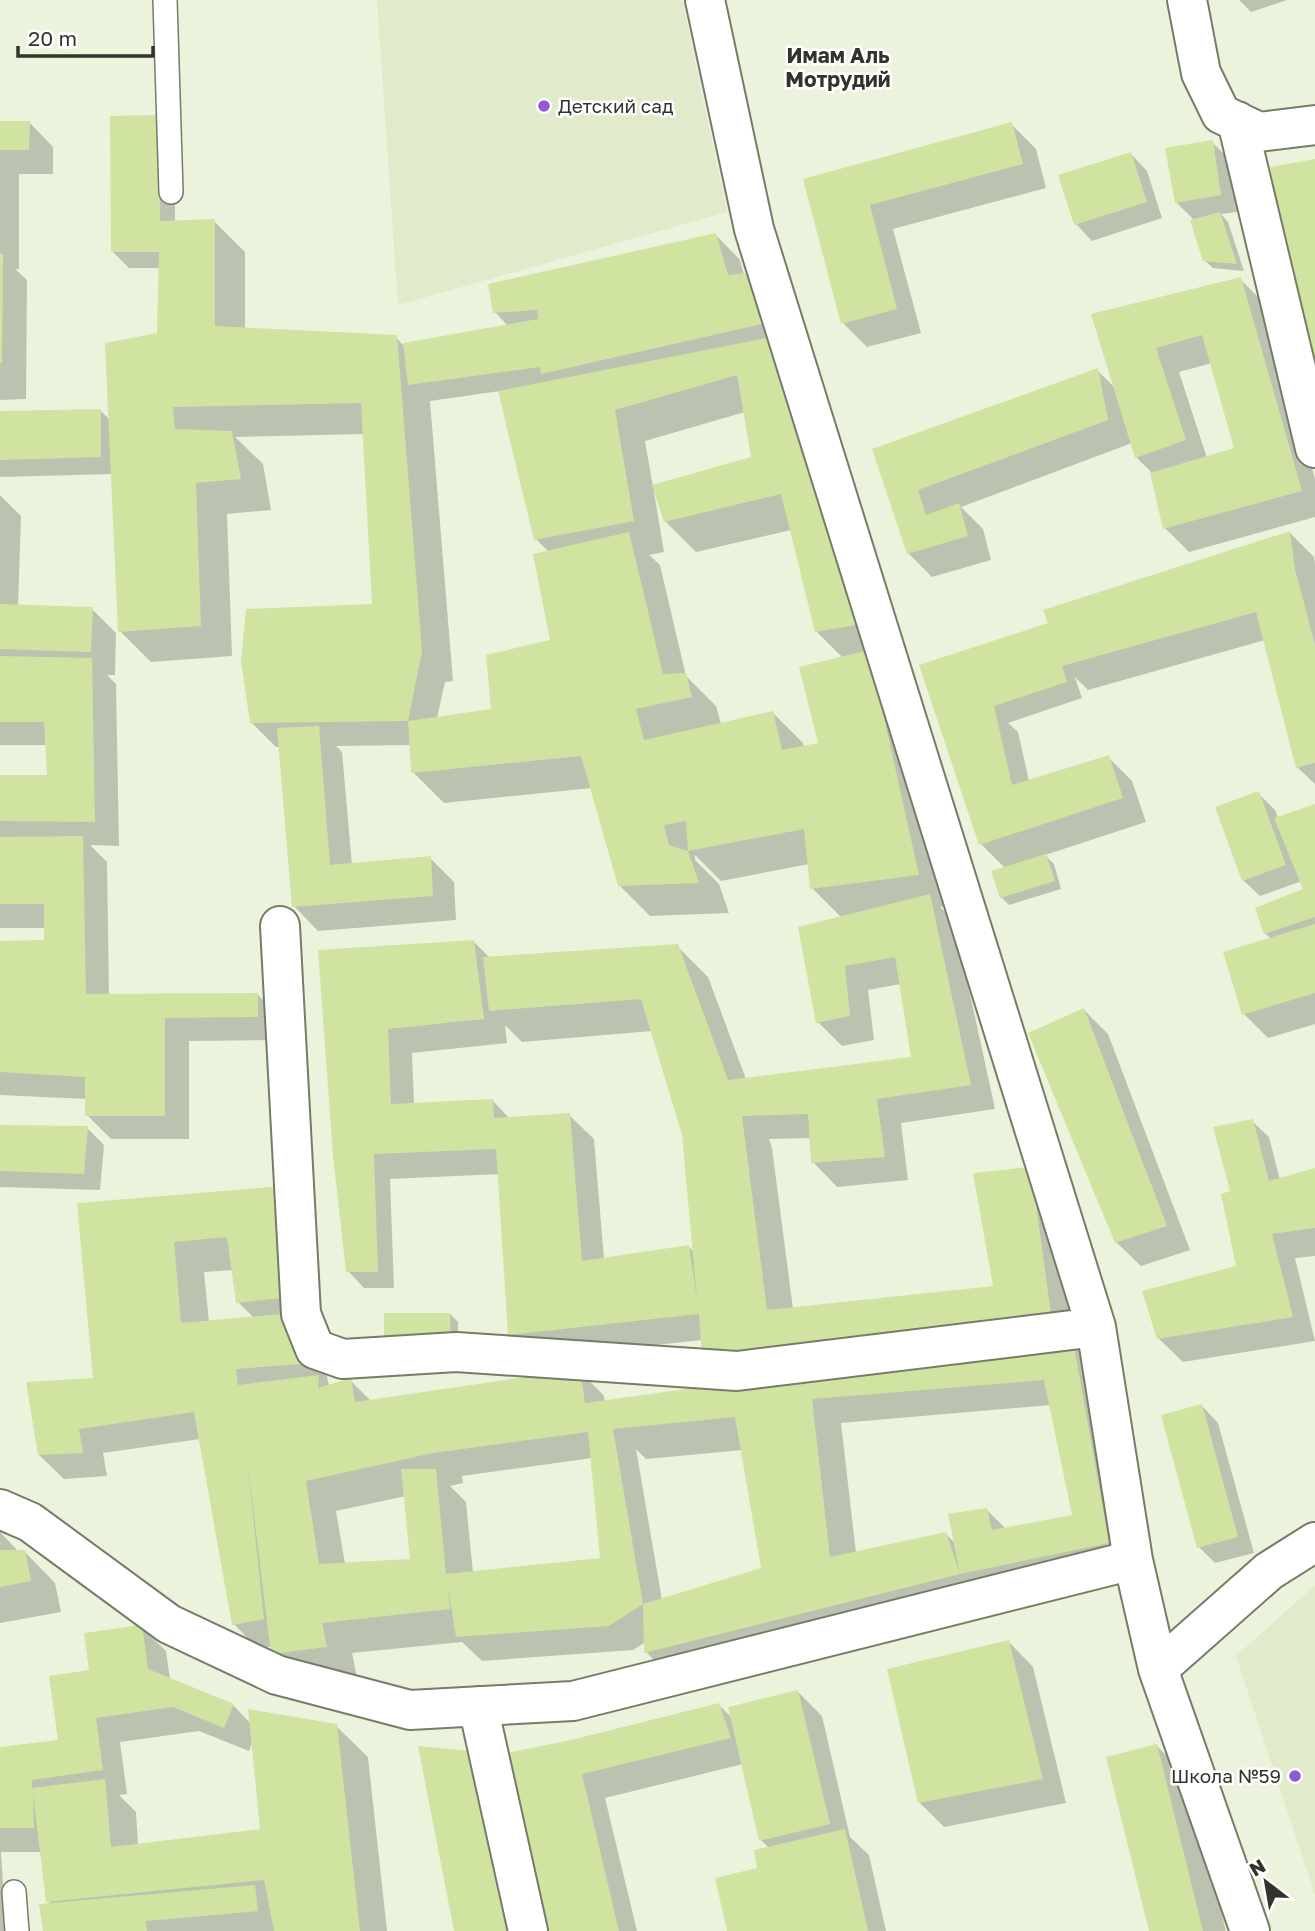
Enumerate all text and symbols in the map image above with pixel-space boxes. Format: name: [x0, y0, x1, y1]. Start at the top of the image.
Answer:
scale bar: [18, 14, 152, 58]
text: 20 m: [28, 25, 77, 51]
district label: Имам Аль Мотрудий: [785, 42, 891, 92]
place label: Детский сад: [558, 94, 674, 117]
marker: Детский сад: [536, 98, 552, 114]
place label: Школа №59: [1171, 1764, 1281, 1787]
marker: Школа №59: [1287, 1768, 1303, 1784]
north arrow: [1231, 1847, 1301, 1917]
text: N: [1245, 1853, 1269, 1881]

